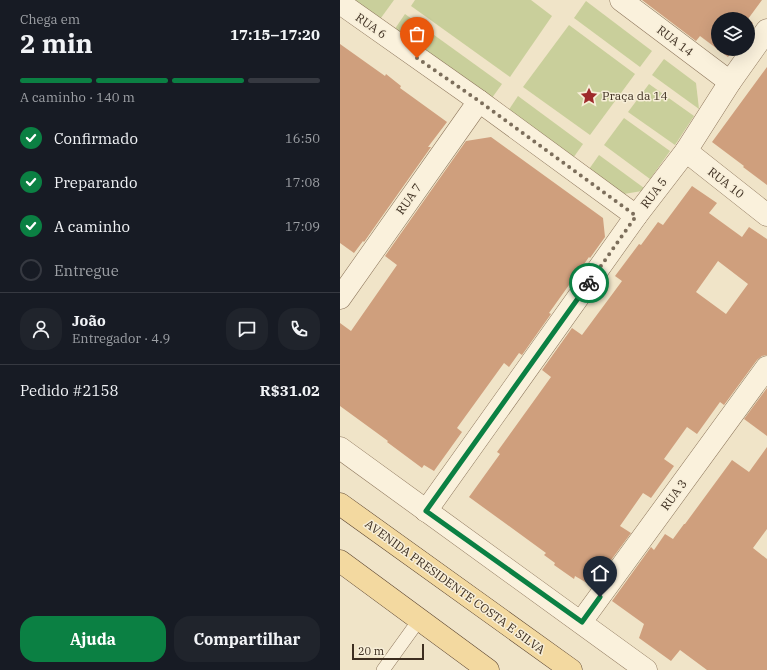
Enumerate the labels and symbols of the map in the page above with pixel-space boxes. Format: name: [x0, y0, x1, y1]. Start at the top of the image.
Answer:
street label: RUA 6: [353, 10, 390, 42]
pin: [400, 17, 434, 58]
street label: RUA 14: [654, 22, 697, 59]
place icon: Praça da 14: [579, 86, 599, 106]
place label: Praça da 14: [602, 88, 668, 103]
street label: RUA 10: [705, 164, 747, 201]
street label: RUA 5: [637, 174, 670, 211]
street label: RUA 7: [393, 180, 425, 217]
courier: [569, 263, 609, 303]
street label: RUA 3: [657, 476, 690, 513]
street label: AVENIDA PRESIDENTE COSTA E SILVA: [362, 516, 549, 657]
pin: [583, 556, 617, 597]
scale bar: [352, 642, 424, 661]

